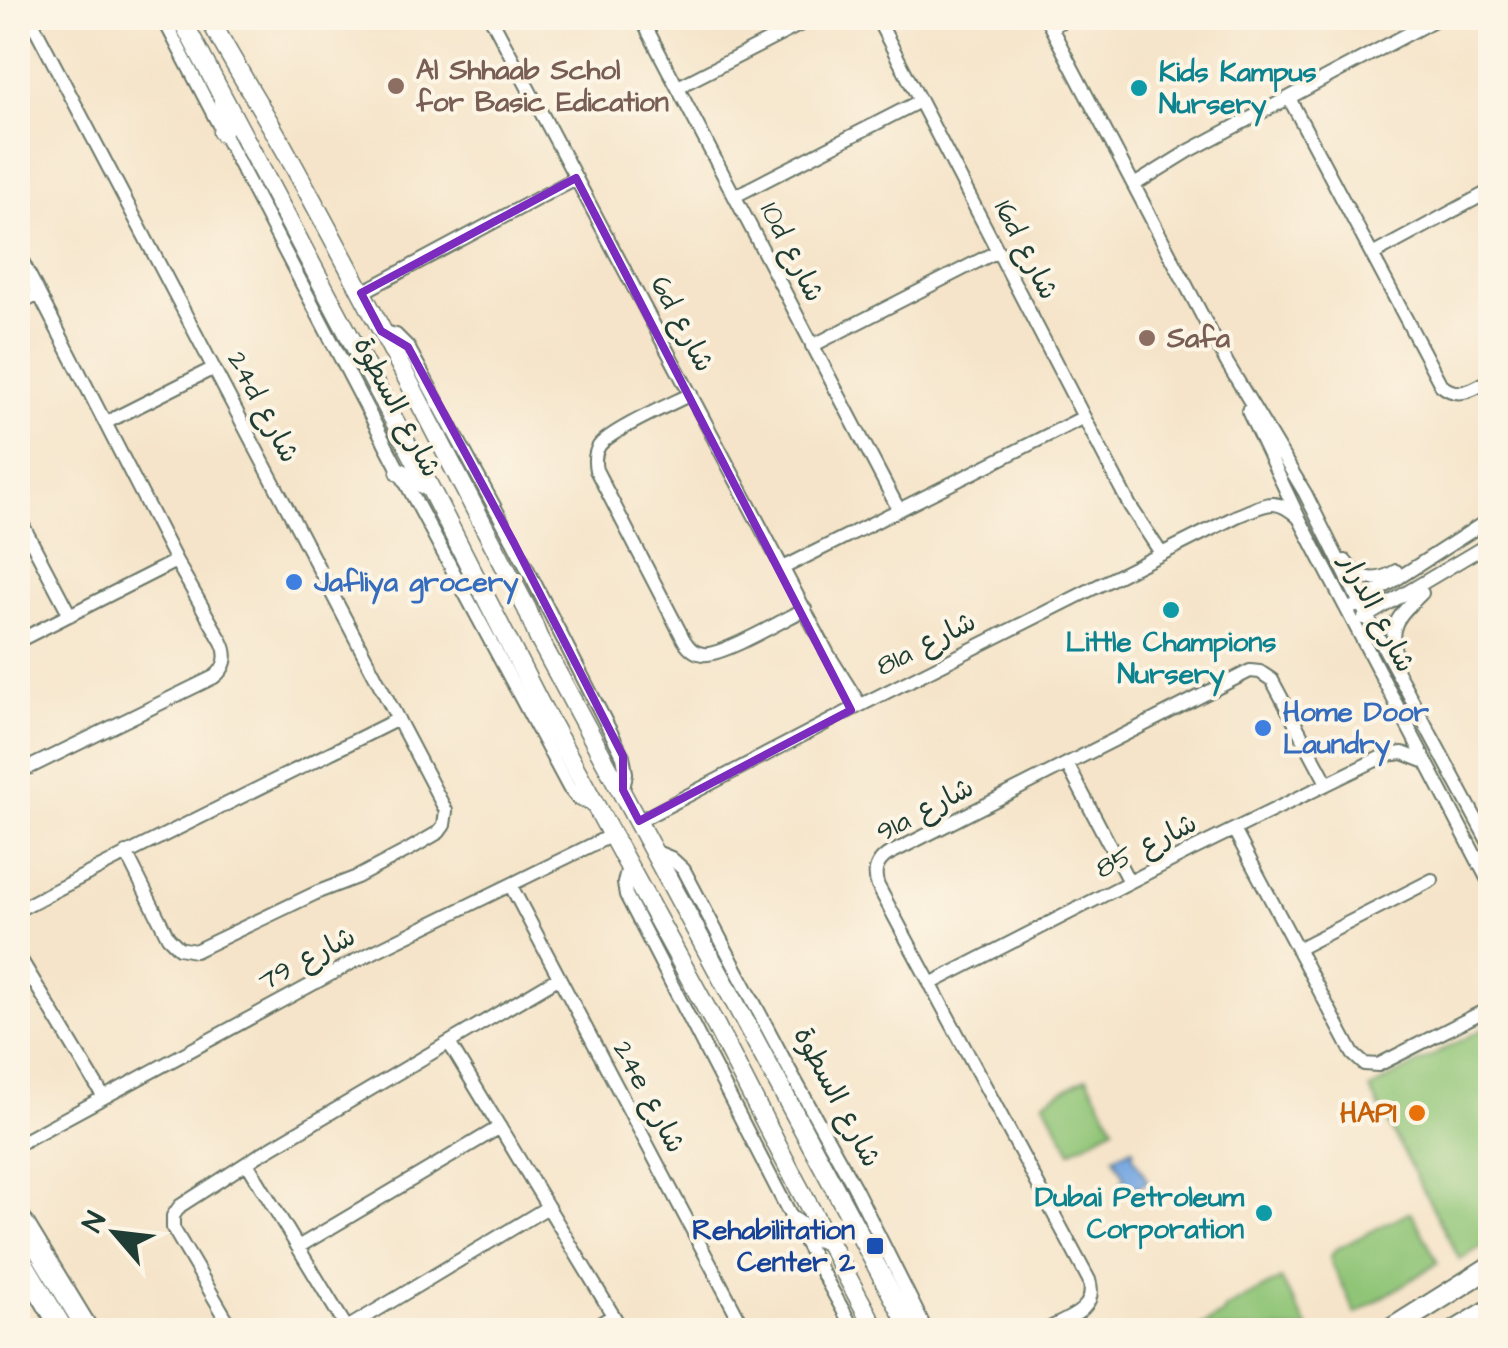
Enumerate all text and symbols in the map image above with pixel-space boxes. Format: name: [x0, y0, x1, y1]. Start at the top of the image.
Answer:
place label: Al Shhaab Schol for Basic Edication: [415, 51, 669, 122]
place label: Kids Kampus Nursery: [1159, 53, 1317, 127]
marker: Al Shhaab Schol for Basic Edication: [385, 75, 407, 97]
marker: Kids Kampus Nursery: [1128, 77, 1150, 99]
street label: 16d شارع: [984, 193, 1068, 307]
street label: 10d شارع: [750, 195, 834, 309]
street label: 6d شارع: [640, 269, 724, 379]
place label: Safa: [1166, 319, 1231, 358]
marker: Safa: [1136, 327, 1158, 349]
street label: شارع السطوة: [344, 330, 450, 484]
street label: 24d شارع: [217, 344, 309, 470]
street label: شارع الدرار: [1329, 546, 1425, 680]
place label: Jafliya grocery: [313, 563, 519, 605]
marker: Jafliya grocery: [283, 571, 305, 593]
marker: Little Champions Nursery: [1160, 599, 1182, 621]
street label: 81a شارع: [869, 602, 983, 686]
place label: Little Champions Nursery: [1066, 623, 1276, 697]
place label: Home Door Laundry: [1283, 693, 1430, 767]
marker: Home Door Laundry: [1252, 717, 1274, 739]
street label: 91a شارع: [869, 768, 981, 852]
street label: شارع 85: [1088, 804, 1204, 888]
street label: شارع 79: [251, 917, 363, 1001]
street label: شارع السطوة: [784, 1020, 890, 1174]
street label: 24e شارع: [603, 1034, 695, 1160]
place label: HAPI: [1340, 1094, 1397, 1133]
marker: HAPI: [1406, 1102, 1428, 1124]
place label: Dubai Petroleum Corporation: [1035, 1178, 1245, 1250]
north arrow: [65, 1183, 165, 1283]
marker: Dubai Petroleum Corporation: [1253, 1202, 1275, 1224]
text: N: [73, 1205, 116, 1239]
place label: Rehabilitation Center 2: [692, 1211, 856, 1282]
marker: Rehabilitation Center 2: [864, 1235, 886, 1257]

